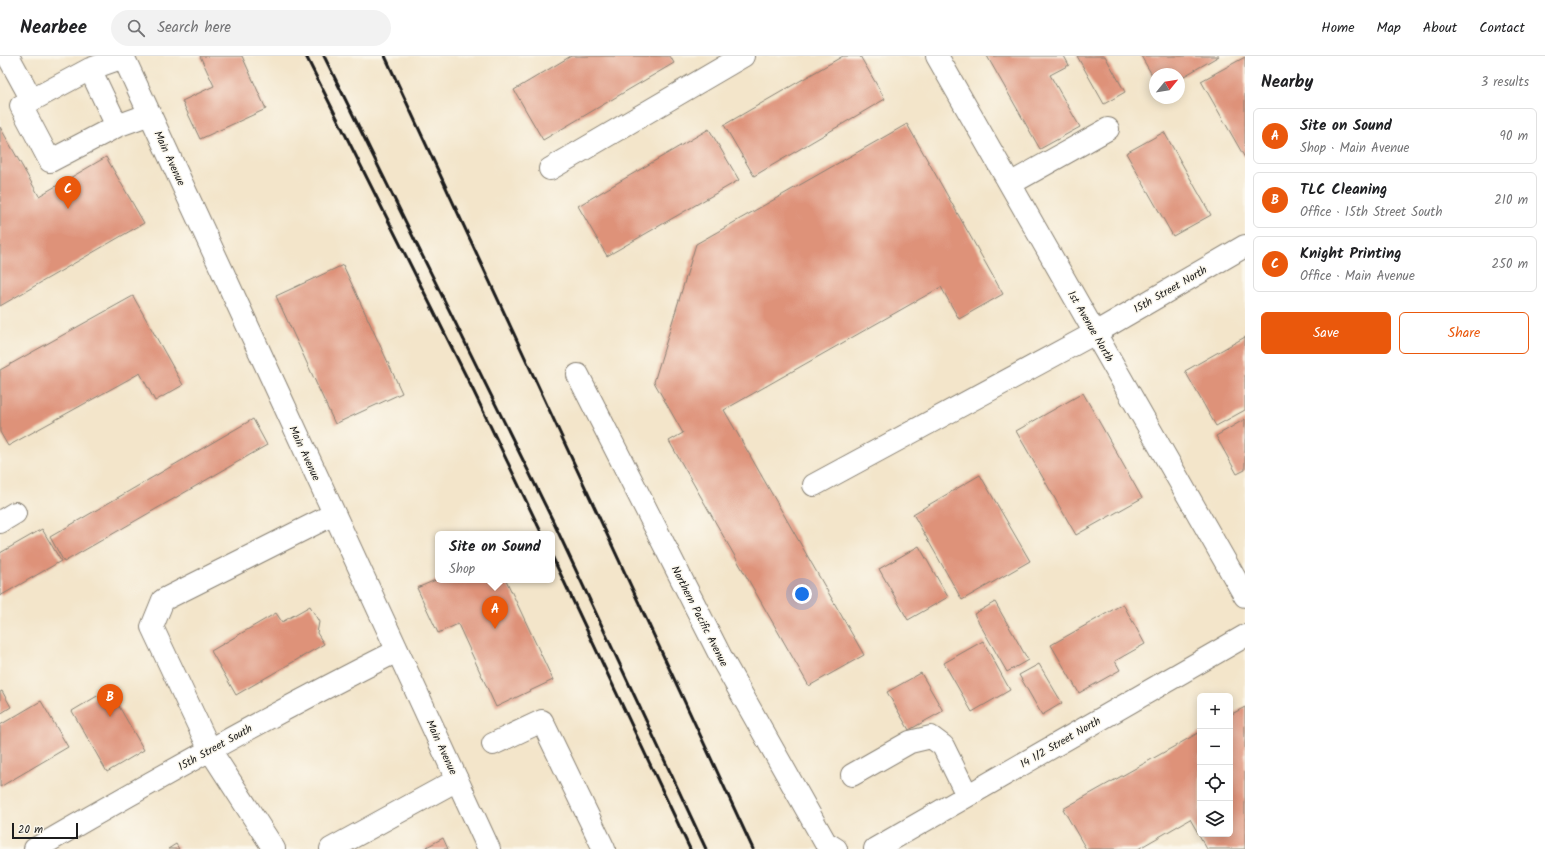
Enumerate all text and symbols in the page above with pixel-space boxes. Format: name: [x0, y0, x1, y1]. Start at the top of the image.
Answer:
search box: [111, 10, 391, 46]
text: Nearbee: [20, 13, 87, 43]
text: Search here: [157, 16, 231, 40]
icon: search: [125, 17, 147, 39]
text: Home: [1321, 17, 1355, 39]
text: Map: [1377, 17, 1401, 39]
text: About: [1423, 17, 1457, 39]
text: Contact: [1479, 17, 1525, 39]
north arrow: [1149, 68, 1185, 104]
text: Nearby: [1261, 69, 1313, 96]
text: 3 results: [1481, 72, 1529, 93]
text: Site on Sound: [1300, 114, 1392, 138]
text: A: [1271, 126, 1279, 147]
text: 90 m: [1500, 126, 1528, 147]
street label: Main Avenue: [148, 128, 190, 189]
text: Shop · Main Avenue: [1300, 138, 1409, 159]
pin: C: [55, 176, 81, 209]
text: TLC Cleaning: [1300, 178, 1387, 202]
text: B: [1271, 190, 1279, 211]
text: 210 m: [1494, 190, 1528, 211]
text: Office · 15th Street South: [1300, 202, 1442, 223]
text: Knight Printing: [1300, 242, 1402, 266]
text: C: [1271, 254, 1279, 275]
text: 250 m: [1491, 254, 1528, 275]
street label: 15th Street North: [1130, 261, 1211, 318]
text: Office · Main Avenue: [1300, 266, 1415, 287]
street label: 1st Avenue North: [1062, 287, 1118, 366]
button: Save: [1261, 312, 1391, 354]
button: Share: [1399, 312, 1529, 354]
street label: Main Avenue: [283, 423, 325, 484]
popup: [435, 531, 555, 583]
text: Site on Sound: [449, 535, 541, 559]
text: Shop: [449, 559, 475, 580]
street label: Northern Pacific Avenue: [666, 563, 732, 670]
your location: [792, 584, 812, 604]
pin: A: [482, 596, 508, 629]
pin: B: [97, 684, 123, 717]
map controls: [1197, 693, 1233, 837]
button: +: [1197, 693, 1233, 729]
street label: 14 1/2 Street North: [1017, 712, 1104, 773]
street label: Main Avenue: [420, 717, 462, 778]
street label: 15th Street South: [175, 720, 256, 776]
button: −: [1197, 729, 1233, 765]
button: locate: [1197, 765, 1233, 801]
button: layers: [1197, 801, 1233, 837]
scale bar: [12, 821, 78, 840]
text: 20 m: [18, 821, 43, 839]

